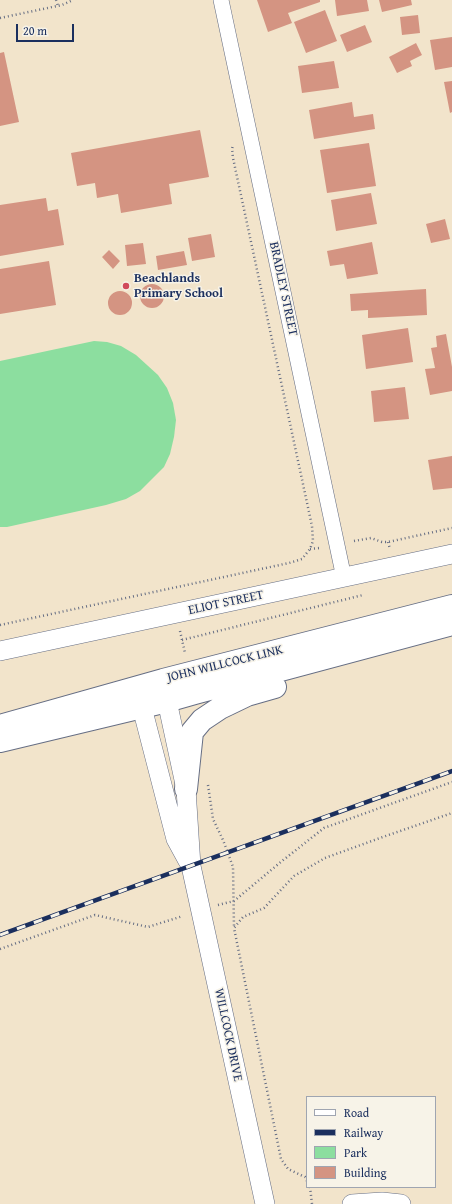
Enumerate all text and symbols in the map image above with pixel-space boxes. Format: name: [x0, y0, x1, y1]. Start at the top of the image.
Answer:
scale bar: [18, 16, 76, 42]
text: 20 m: [23, 22, 47, 39]
street label: BRADLEY STREET: [265, 241, 301, 337]
place label: Beachlands Primary School: [134, 271, 223, 302]
marker: Beachlands Primary School: [121, 281, 131, 291]
street label: ELIOT STREET: [187, 587, 265, 619]
street label: JOHN WILLCOCK LINK: [165, 642, 285, 686]
street label: WILLCOCK DRIVE: [211, 987, 245, 1083]
legend: [306, 1096, 436, 1188]
text: Road: [344, 1104, 369, 1121]
text: Railway: [344, 1124, 383, 1141]
text: Park: [344, 1144, 367, 1161]
text: Building: [344, 1164, 387, 1181]

